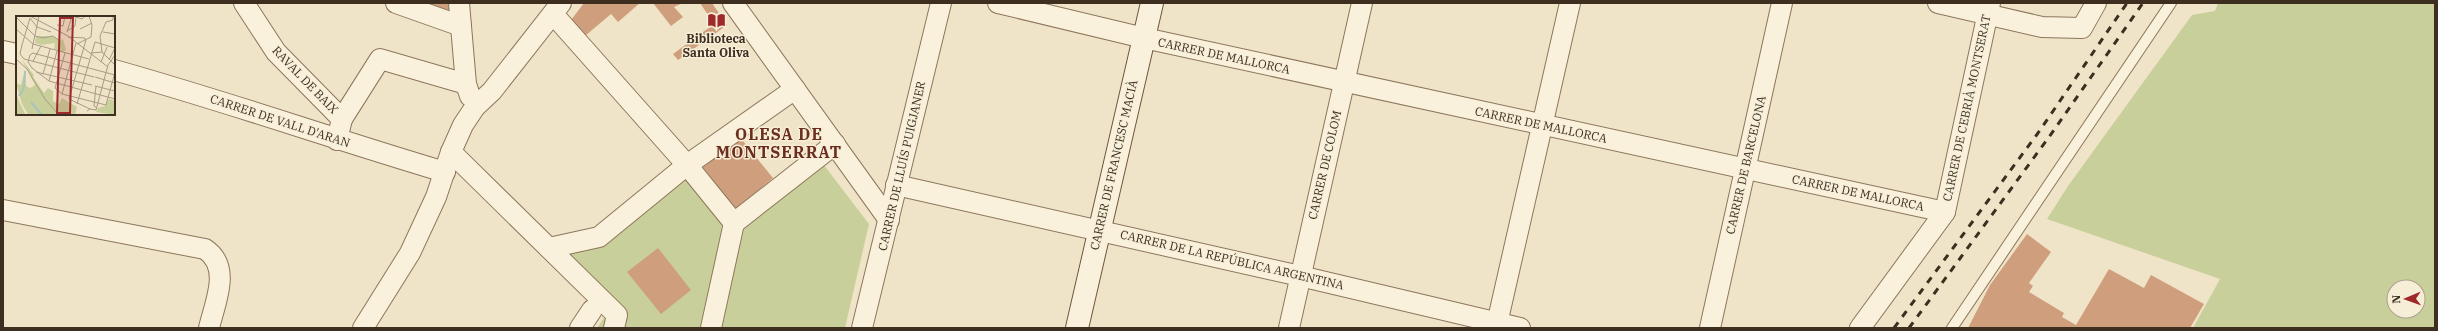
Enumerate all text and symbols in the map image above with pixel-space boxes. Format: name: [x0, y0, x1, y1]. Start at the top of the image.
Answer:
library icon: Biblioteca Santa Oliva: [706, 10, 726, 30]
street label: CARRER DE CEBRIÀ MONTSERAT: [1939, 13, 1994, 203]
inset map: [16, 16, 115, 115]
place label: Biblioteca Santa Oliva: [683, 31, 750, 60]
street label: CARRER DE MALLORCA: [1157, 34, 1292, 77]
street label: RAVAL DE BAIX: [269, 43, 341, 117]
street label: CARRER DE FRANCESC MACIÀ: [1087, 77, 1141, 252]
street label: CARRER DE LLUÍS PUIGJANER: [875, 80, 928, 252]
street label: CARRER DE VALL D'ARAN: [208, 91, 352, 150]
street label: CARRER DE BARCELONA: [1722, 93, 1769, 236]
street label: CARRER DE MALLORCA: [1474, 103, 1609, 146]
street label: CARRER DE COLOM: [1305, 109, 1344, 221]
district label: OLESA DE MONTSERRAT: [716, 124, 842, 162]
street label: CARRER DE MALLORCA: [1791, 171, 1926, 214]
street label: CARRER DE LA REPÚBLICA ARGENTINA: [1119, 226, 1346, 293]
north arrow: [2386, 279, 2426, 319]
text: N: [2389, 294, 2403, 304]

